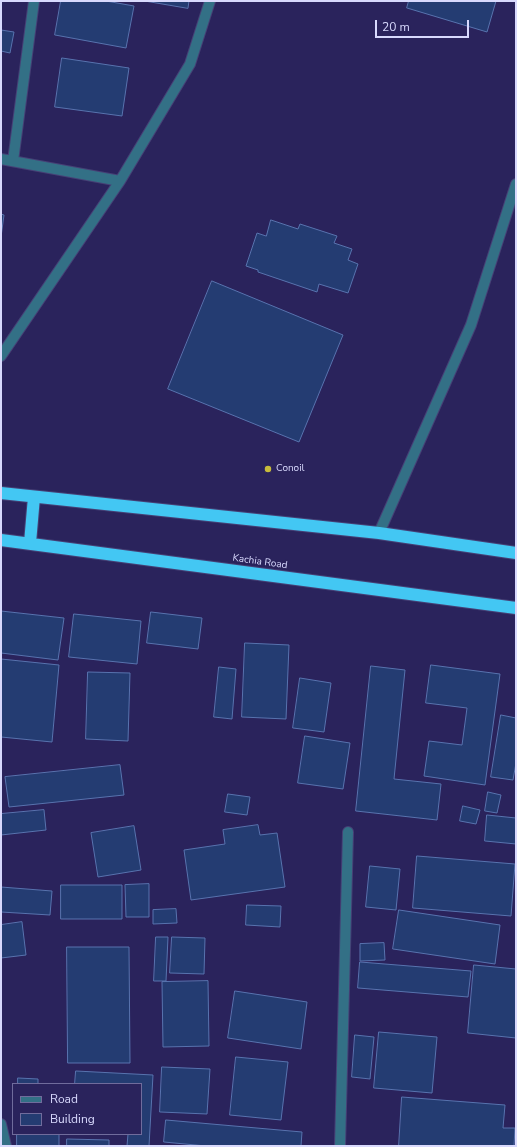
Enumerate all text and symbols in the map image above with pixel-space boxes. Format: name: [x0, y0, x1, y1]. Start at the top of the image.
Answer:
scale bar: [377, 12, 471, 38]
text: 20 m: [382, 19, 410, 35]
place label: Conoil: [276, 463, 304, 475]
marker: Conoil: [263, 464, 273, 474]
street label: Kachia Road: [232, 552, 288, 572]
legend: [12, 1083, 142, 1135]
text: Road: [50, 1091, 78, 1107]
text: Building: [50, 1111, 95, 1127]

